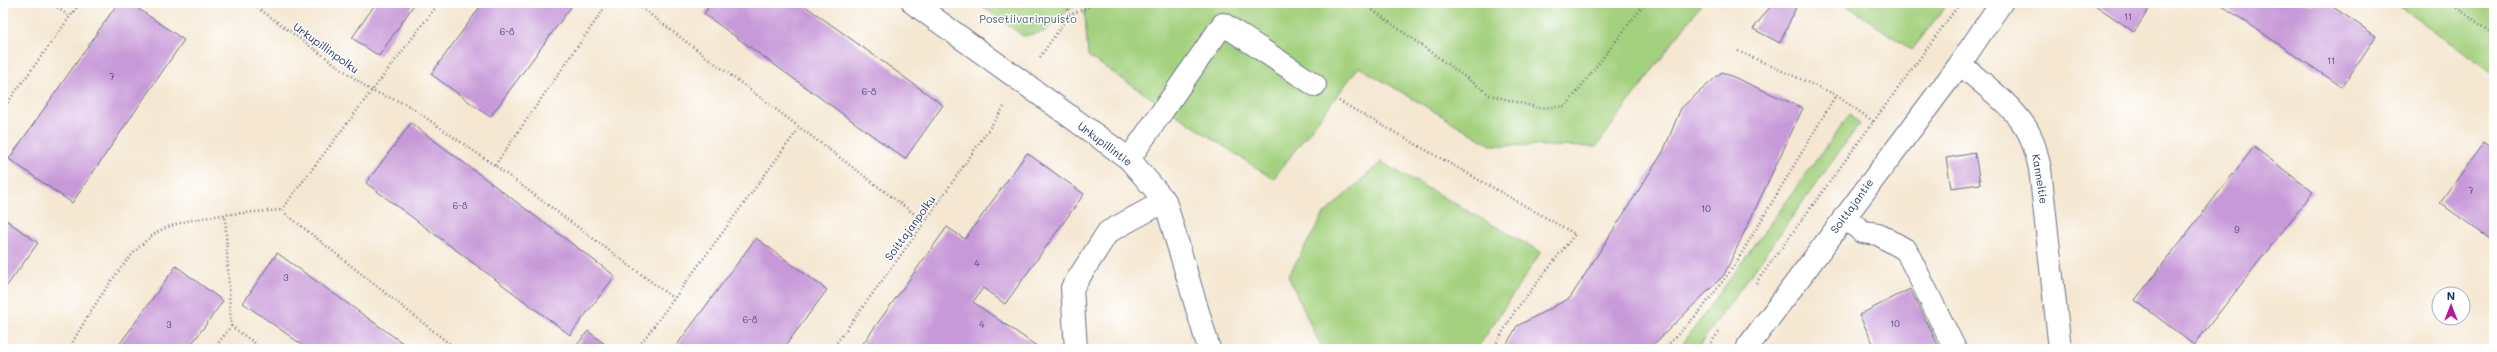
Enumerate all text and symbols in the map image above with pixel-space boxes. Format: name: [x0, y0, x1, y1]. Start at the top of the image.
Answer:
park label: Posetiivarinpuisto: [979, 11, 1077, 26]
house number: 11: [2124, 11, 2132, 22]
street label: Urkupillinpolku: [290, 19, 362, 77]
house number: 6-8: [500, 26, 515, 37]
house number: 11: [2327, 55, 2335, 66]
house number: 7: [109, 71, 115, 82]
house number: 6-8: [862, 86, 877, 97]
street label: Urkupillintie: [1075, 118, 1136, 169]
street label: Kanneltie: [2029, 153, 2052, 205]
street label: Soittajantie: [1827, 175, 1877, 236]
house number: 7: [2468, 185, 2474, 196]
street label: Soittajanpolku: [881, 192, 938, 263]
house number: 6-8: [453, 200, 468, 211]
house number: 10: [1701, 203, 1711, 214]
house number: 9: [2234, 224, 2240, 235]
house number: 4: [974, 258, 980, 269]
house number: 3: [283, 272, 289, 283]
north arrow: [2431, 286, 2471, 326]
text: N: [2447, 288, 2455, 303]
house number: 6-8: [743, 314, 758, 325]
house number: 10: [1890, 318, 1900, 329]
house number: 3: [166, 319, 172, 330]
house number: 4: [979, 319, 985, 330]

